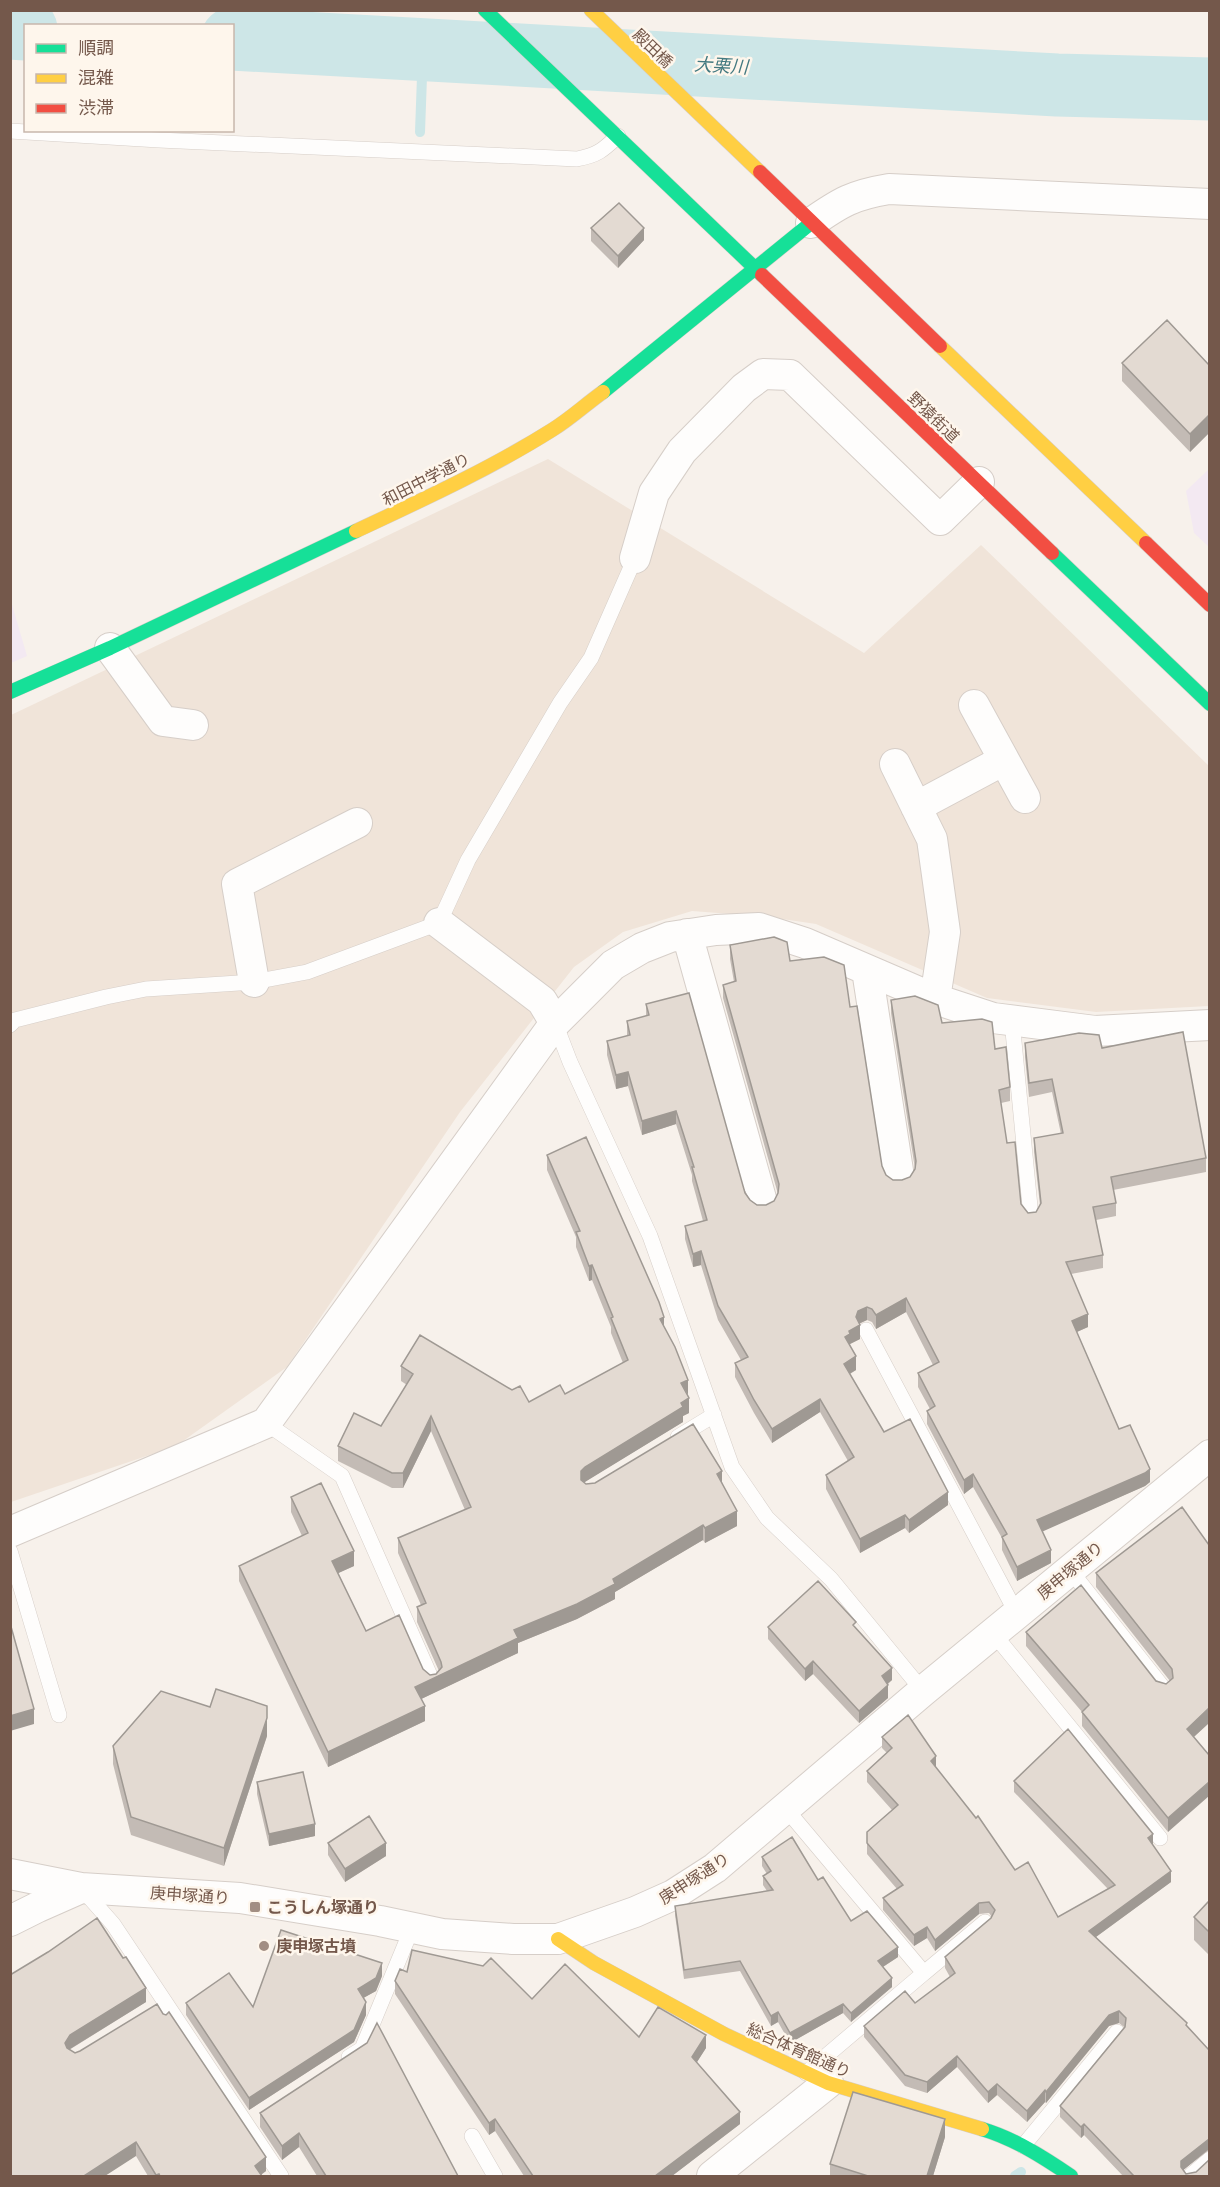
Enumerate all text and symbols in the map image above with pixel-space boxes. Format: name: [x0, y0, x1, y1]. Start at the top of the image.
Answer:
legend: [24, 24, 234, 132]
street label: 殿田橋: [629, 26, 676, 71]
text: 順調: [78, 38, 114, 58]
water label: 大栗川: [694, 55, 750, 78]
text: 混雑: [78, 68, 114, 88]
text: 渋滞: [78, 98, 114, 118]
street label: 野猿街道: [905, 389, 963, 446]
street label: 和田中学通り: [380, 450, 473, 509]
street label: 庚申塚通り: [1034, 1538, 1106, 1603]
street label: 庚申塚通り: [656, 1850, 732, 1907]
street label: 庚申塚通り: [149, 1884, 230, 1907]
place label: こうしん塚通り: [267, 1899, 379, 1916]
marker: こうしん塚通り: [248, 1900, 262, 1914]
place label: 庚申塚古墳: [276, 1938, 356, 1955]
marker: 庚申塚古墳: [257, 1939, 271, 1953]
street label: 総合体育館通り: [744, 2020, 853, 2081]

